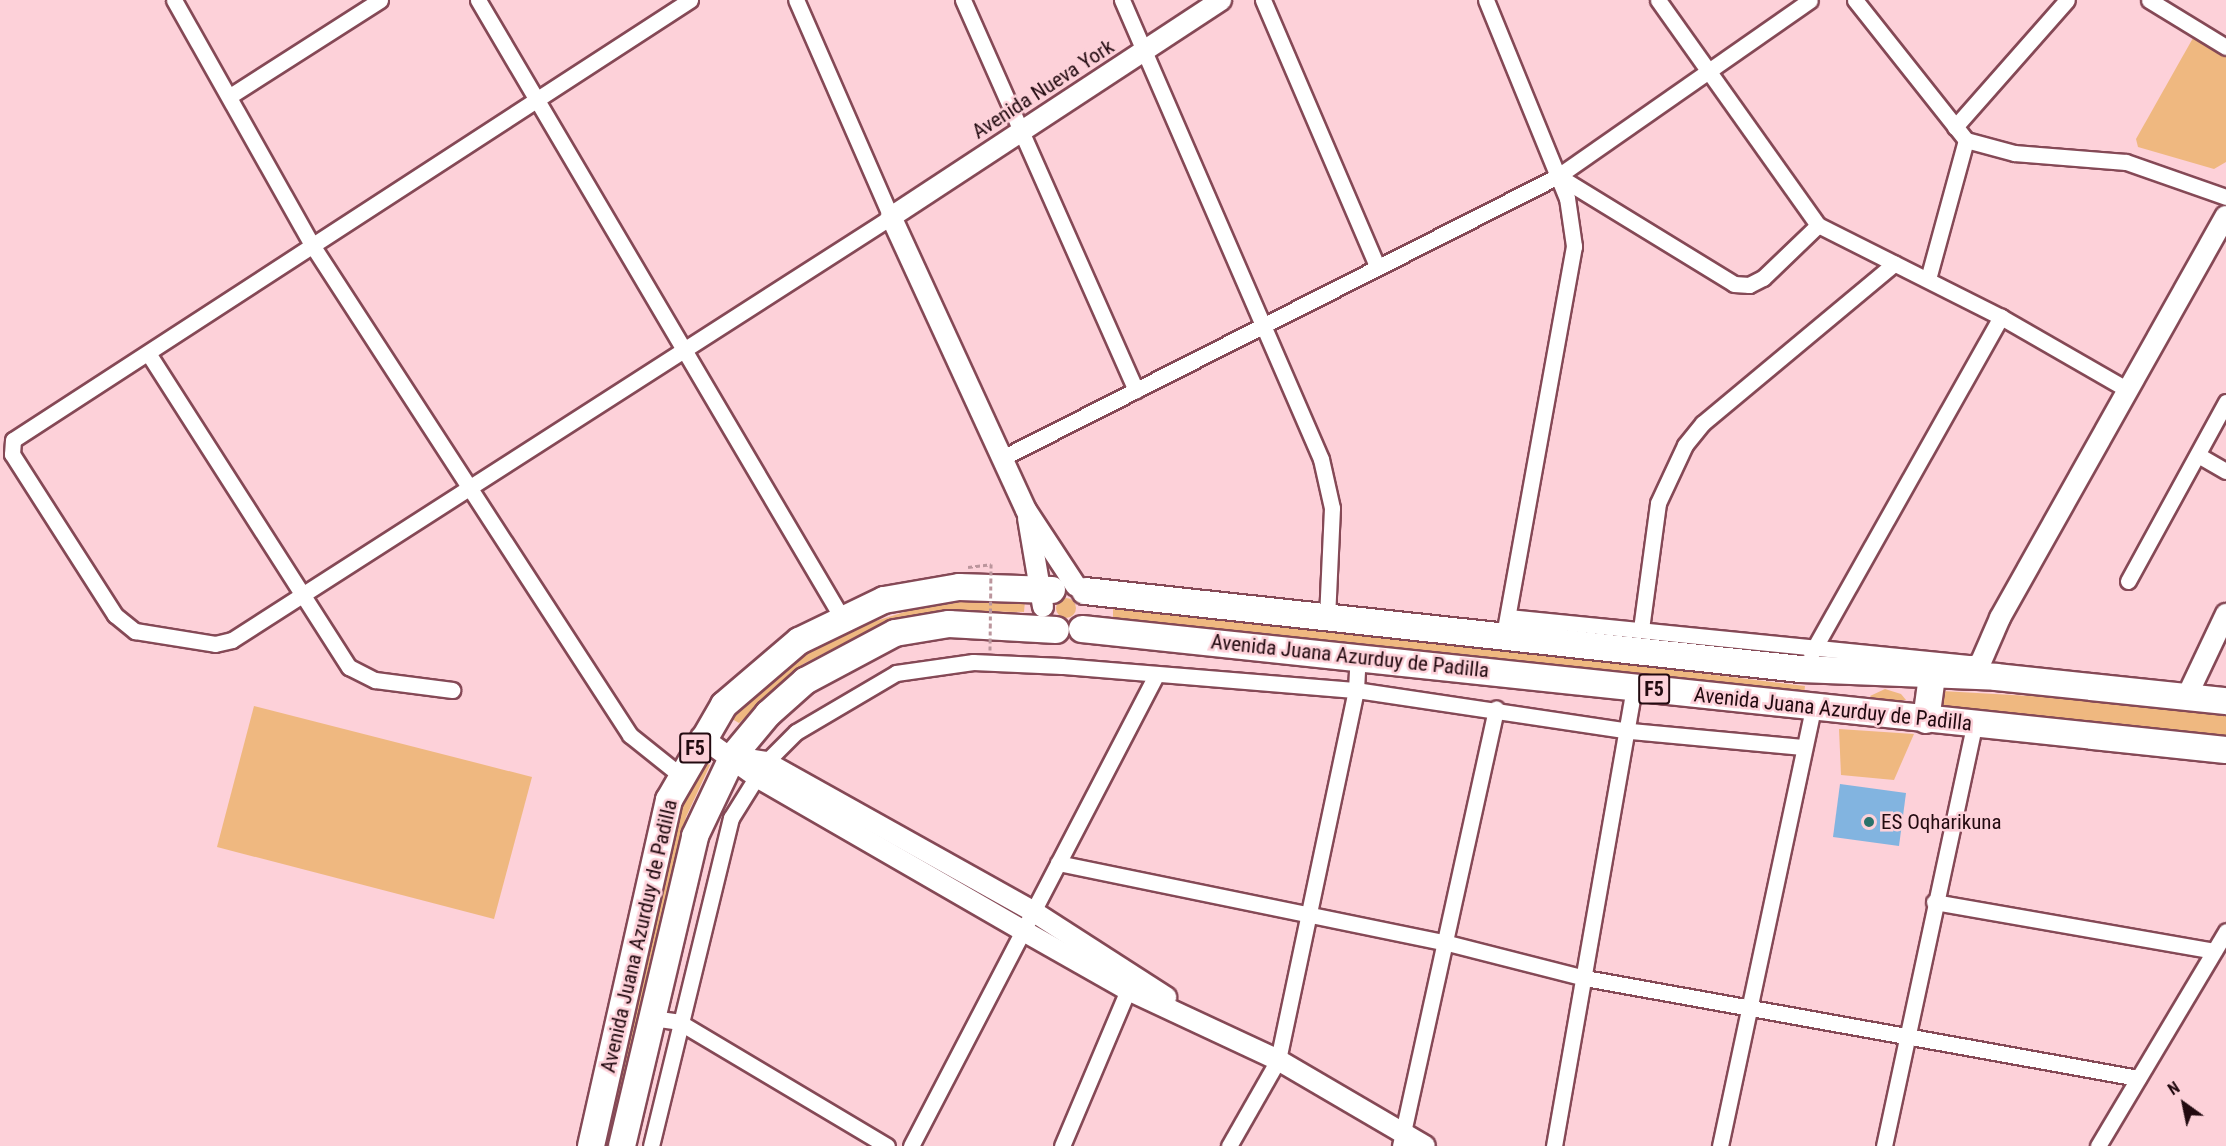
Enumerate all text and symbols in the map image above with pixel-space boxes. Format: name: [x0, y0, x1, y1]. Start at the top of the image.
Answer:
street label: Avenida Nueva York: [967, 34, 1119, 144]
street label: Avenida Juana Azurduy de Padilla: [1210, 629, 1490, 683]
road number: F5: [1638, 672, 1670, 706]
street label: Avenida Juana Azurduy de Padilla: [1693, 682, 1973, 736]
road number: F5: [678, 731, 712, 765]
street label: Avenida Juana Azurduy de Padilla: [595, 797, 683, 1075]
place label: ES Oqharikuna: [1881, 809, 2002, 835]
marker: ES Oqharikuna: [1862, 815, 1876, 829]
north arrow: [2154, 1074, 2214, 1134]
text: N: [2165, 1078, 2183, 1099]

